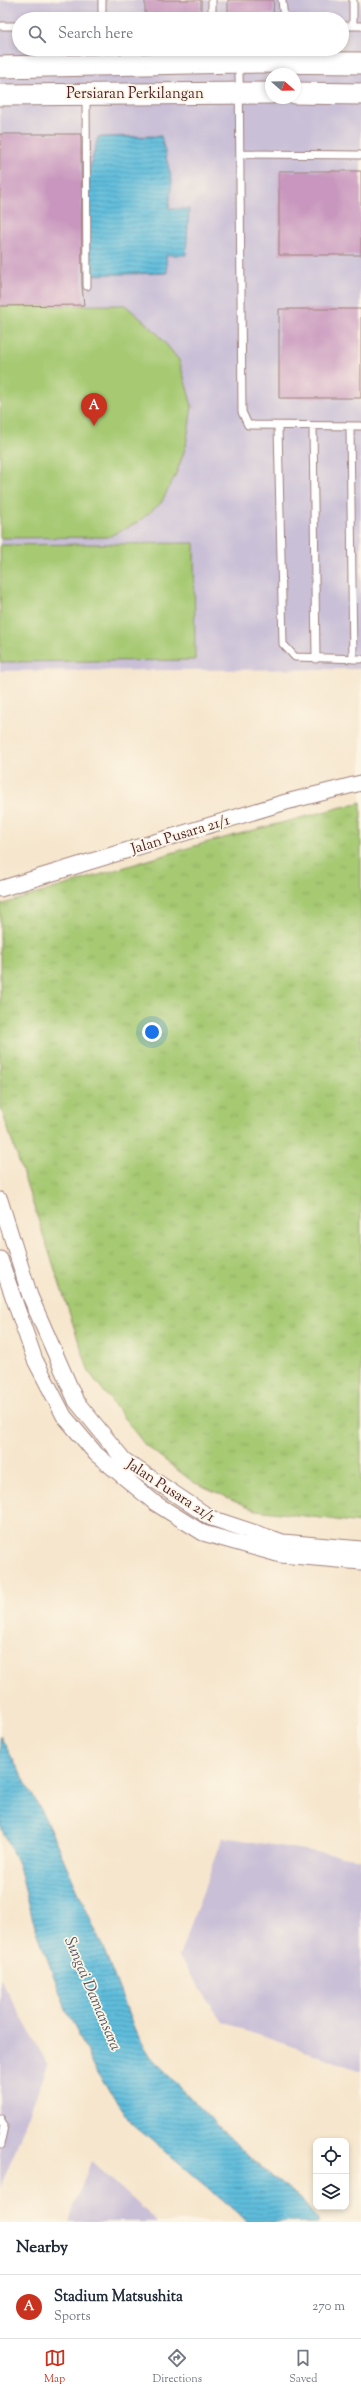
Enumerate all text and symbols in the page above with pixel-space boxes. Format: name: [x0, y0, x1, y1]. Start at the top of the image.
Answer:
search box: [12, 12, 349, 56]
icon: search: [26, 23, 48, 45]
text: Search here: [58, 24, 133, 45]
north arrow: [265, 68, 301, 104]
street label: Persiaran Perkilangan: [66, 84, 204, 105]
pin: A: [81, 393, 107, 426]
street label: Jalan Pusara 21/1: [128, 810, 232, 861]
your location: [142, 1022, 162, 1042]
street label: Jalan Pusara 21/1: [121, 1454, 219, 1528]
water label: Sungai Damansara: [57, 1934, 126, 2054]
map controls: [313, 2138, 349, 2210]
button: locate: [313, 2138, 349, 2174]
button: layers: [313, 2174, 349, 2210]
text: Nearby: [16, 2236, 68, 2260]
text: Stadium Matsushita: [54, 2287, 183, 2308]
text: A: [24, 2298, 34, 2316]
text: 270 m: [312, 2298, 345, 2316]
text: Sports: [54, 2308, 91, 2326]
tab: Map: [44, 2347, 66, 2387]
tab: Directions: [153, 2347, 202, 2387]
tab: Saved: [289, 2347, 317, 2387]

